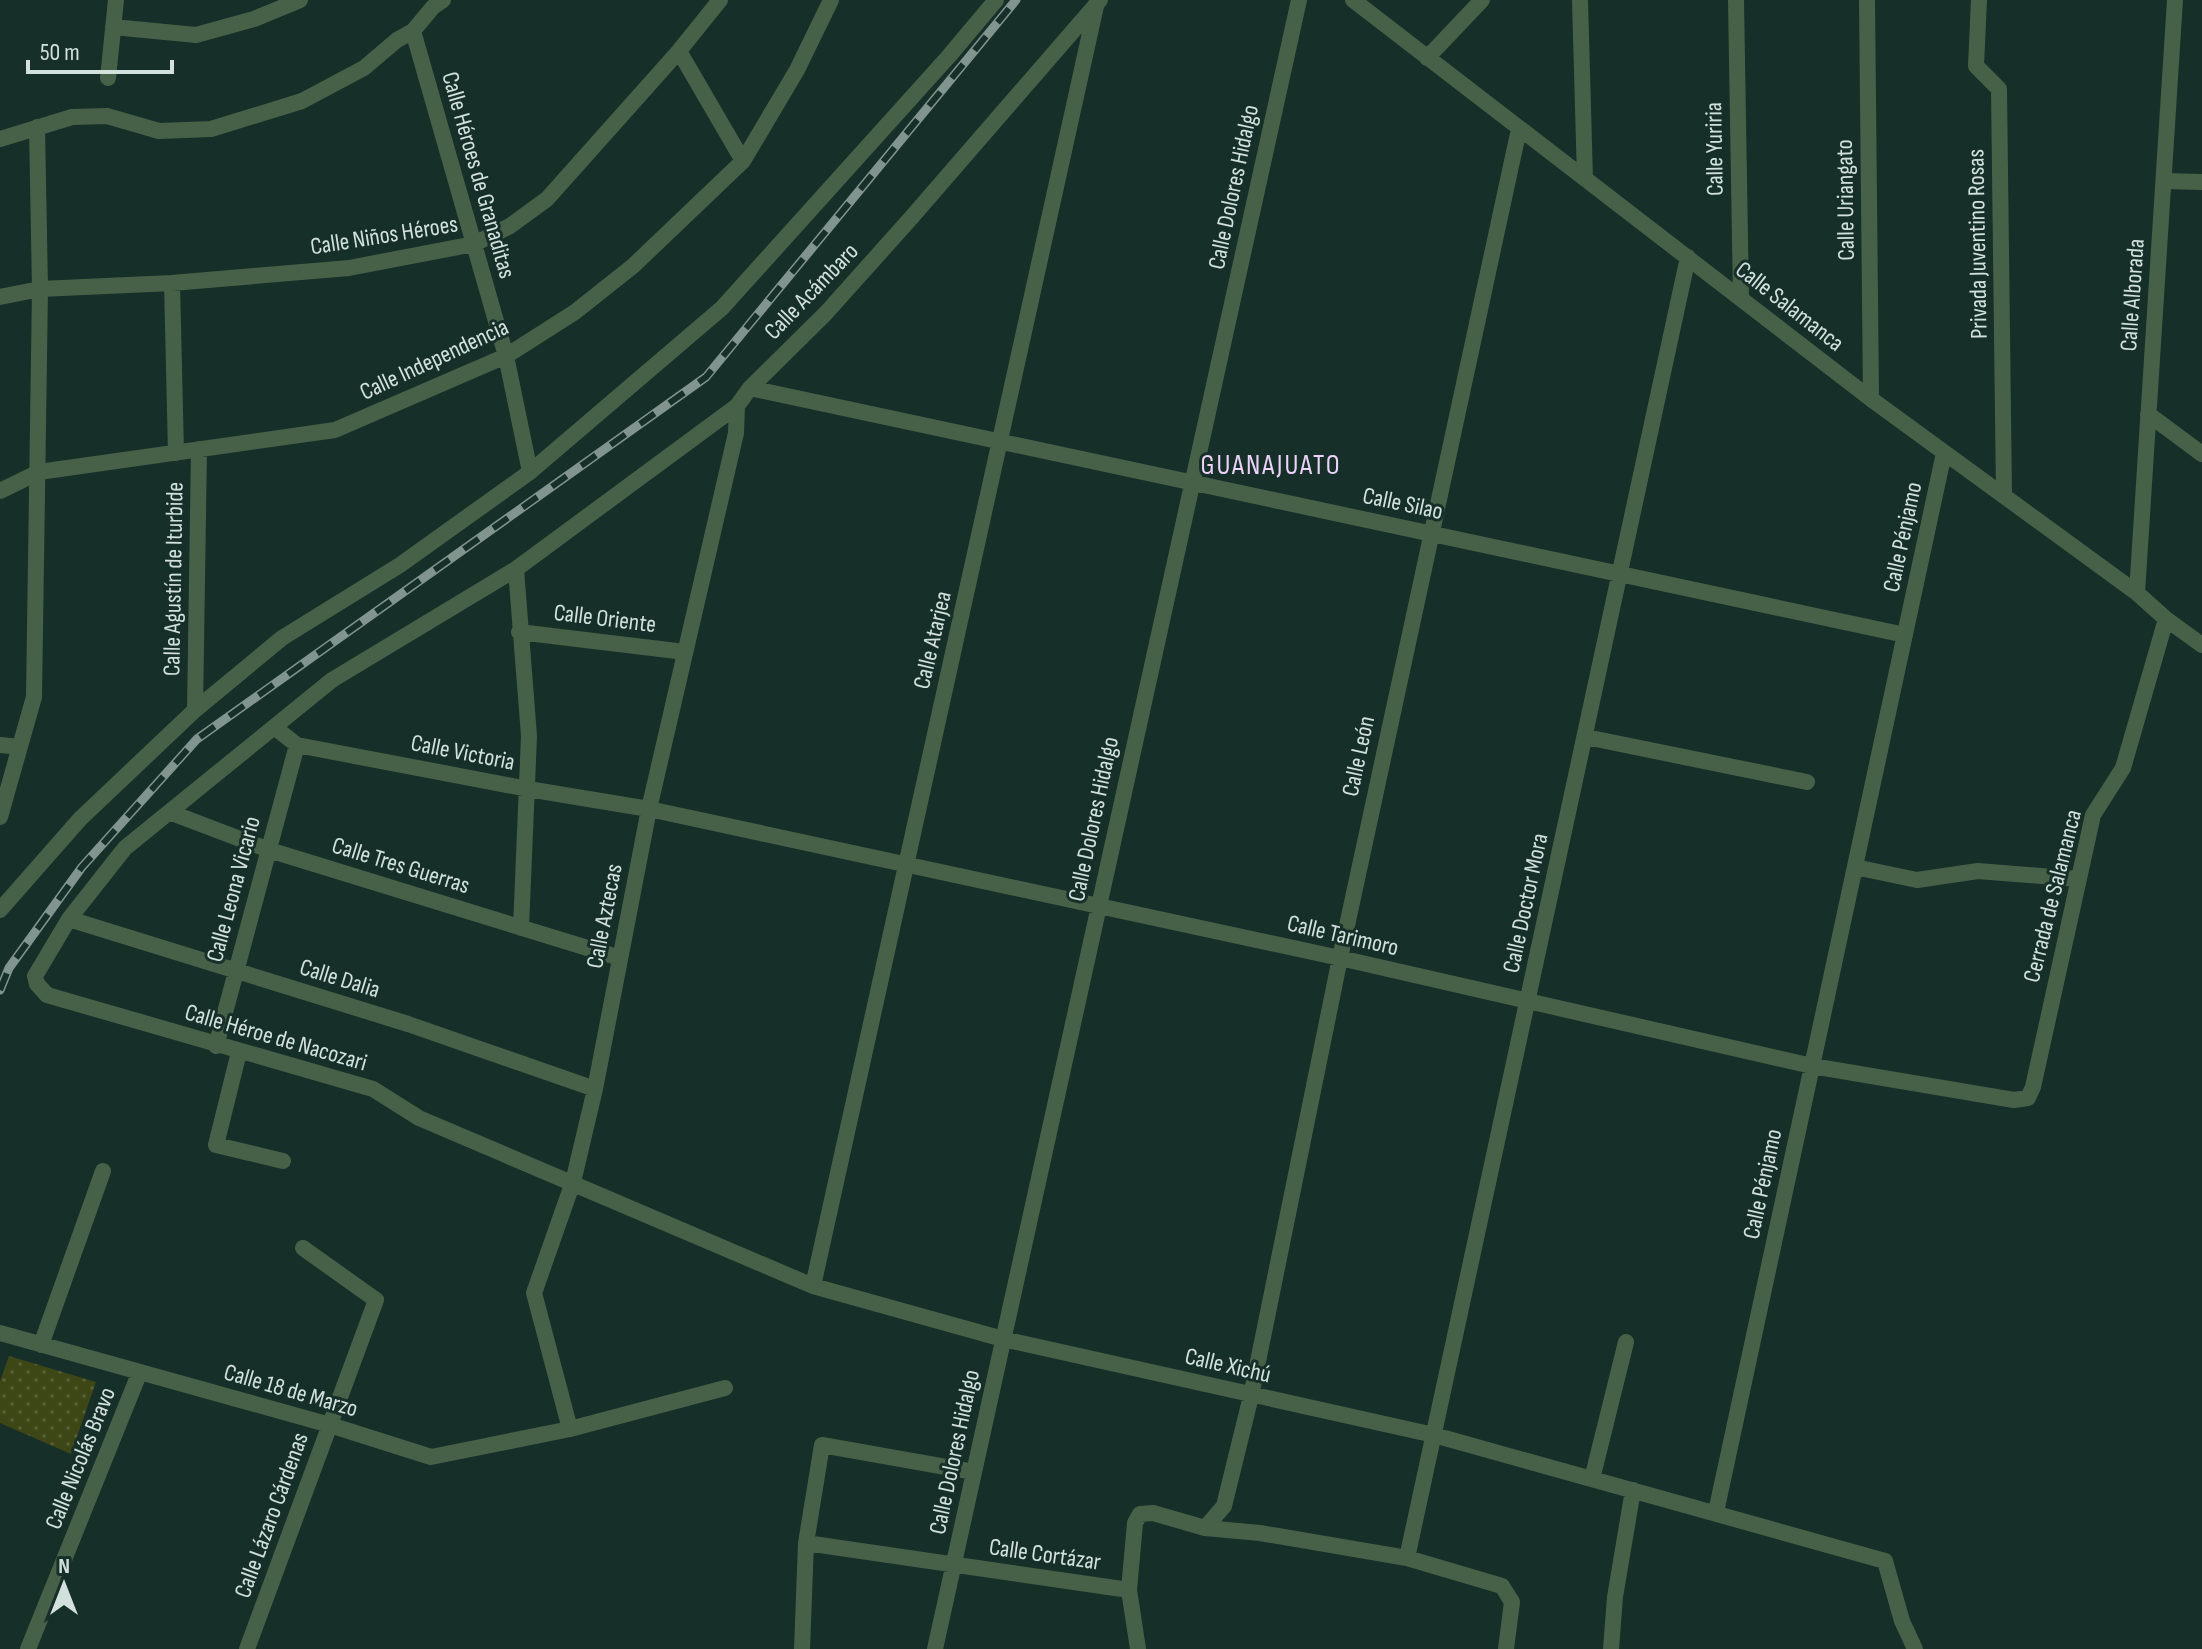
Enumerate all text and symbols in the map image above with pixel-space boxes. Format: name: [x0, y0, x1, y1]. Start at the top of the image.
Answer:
scale bar: [28, 24, 172, 74]
text: 50 m: [40, 38, 80, 67]
street label: Calle Héroes de Granaditas: [435, 69, 522, 282]
street label: Calle Dolores Hidalgo: [1202, 102, 1265, 272]
street label: Calle Yuriria: [1699, 102, 1730, 196]
street label: Calle Uriangato: [1830, 139, 1861, 261]
street label: Privada Juventino Rosas: [1961, 149, 1994, 339]
street label: Calle Niños Héroes: [308, 210, 460, 261]
street label: Calle Acámbaro: [758, 237, 865, 346]
street label: Calle Alborada: [2114, 238, 2151, 352]
street label: Calle Salamanca: [1730, 255, 1850, 358]
street label: Calle Independencia: [355, 312, 513, 407]
district label: GUANAJUATO: [1200, 449, 1342, 482]
street label: Calle Pénjamo: [1877, 479, 1928, 595]
street label: Calle Silao: [1360, 481, 1446, 526]
street label: Calle Agustín de Iturbide: [157, 482, 190, 676]
street label: Calle Atarjea: [907, 588, 958, 692]
street label: Calle Oriente: [552, 598, 658, 639]
street label: Calle León: [1336, 713, 1381, 799]
street label: Calle Victoria: [408, 728, 517, 777]
street label: Calle Dolores Hidalgo: [1062, 734, 1125, 904]
street label: Cerrada de Salamanca: [2017, 807, 2088, 985]
street label: Calle Leona Vicario: [200, 813, 267, 965]
street label: Calle Tres Guerras: [329, 831, 473, 900]
street label: Calle Doctor Mora: [1497, 831, 1554, 975]
street label: Calle Aztecas: [580, 861, 629, 971]
street label: Calle Tarimoro: [1284, 909, 1401, 962]
street label: Calle Dalia: [296, 953, 384, 1004]
street label: Calle Héroe de Nacozari: [181, 998, 370, 1077]
street label: Calle Pénjamo: [1737, 1126, 1788, 1242]
street label: Calle Xichú: [1182, 1342, 1274, 1389]
street label: Calle 18 de Marzo: [221, 1358, 361, 1423]
street label: Calle Dolores Hidalgo: [923, 1367, 986, 1537]
street label: Calle Nicolás Bravo: [39, 1383, 122, 1533]
street label: Calle Lázaro Cárdenas: [228, 1429, 315, 1602]
street label: Calle Cortázar: [987, 1532, 1103, 1577]
north arrow: [24, 1545, 104, 1625]
text: N: [58, 1553, 70, 1580]

